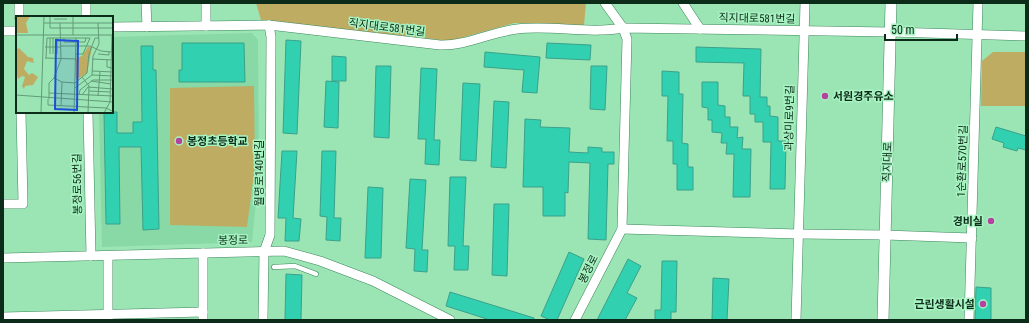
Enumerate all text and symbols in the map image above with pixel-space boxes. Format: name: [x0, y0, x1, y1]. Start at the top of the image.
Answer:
street label: 직지대로581번길: [718, 11, 796, 26]
inset map: [16, 16, 113, 113]
street label: 직지대로581번길: [348, 16, 426, 39]
scale bar: [885, 16, 957, 42]
text: 50 m: [891, 23, 915, 37]
street label: 과상미로9번길: [782, 85, 797, 151]
place label: 서원경주유소: [833, 90, 894, 103]
marker: 서원경주유소: [820, 91, 830, 101]
street label: 1순환로570번길: [955, 125, 970, 197]
place label: 봉정초등학교: [187, 135, 248, 148]
marker: 봉정초등학교: [174, 136, 184, 146]
street label: 월명로140번길: [253, 140, 266, 206]
street label: 직지대로: [880, 142, 895, 182]
street label: 봉정로56번길: [70, 153, 85, 215]
place label: 경비실: [953, 215, 983, 228]
marker: 경비실: [986, 216, 996, 226]
street label: 봉정로: [218, 234, 248, 247]
street label: 봉정로: [576, 253, 601, 286]
place label: 근린생활시설: [914, 298, 975, 311]
marker: 근린생활시설: [978, 299, 988, 309]

